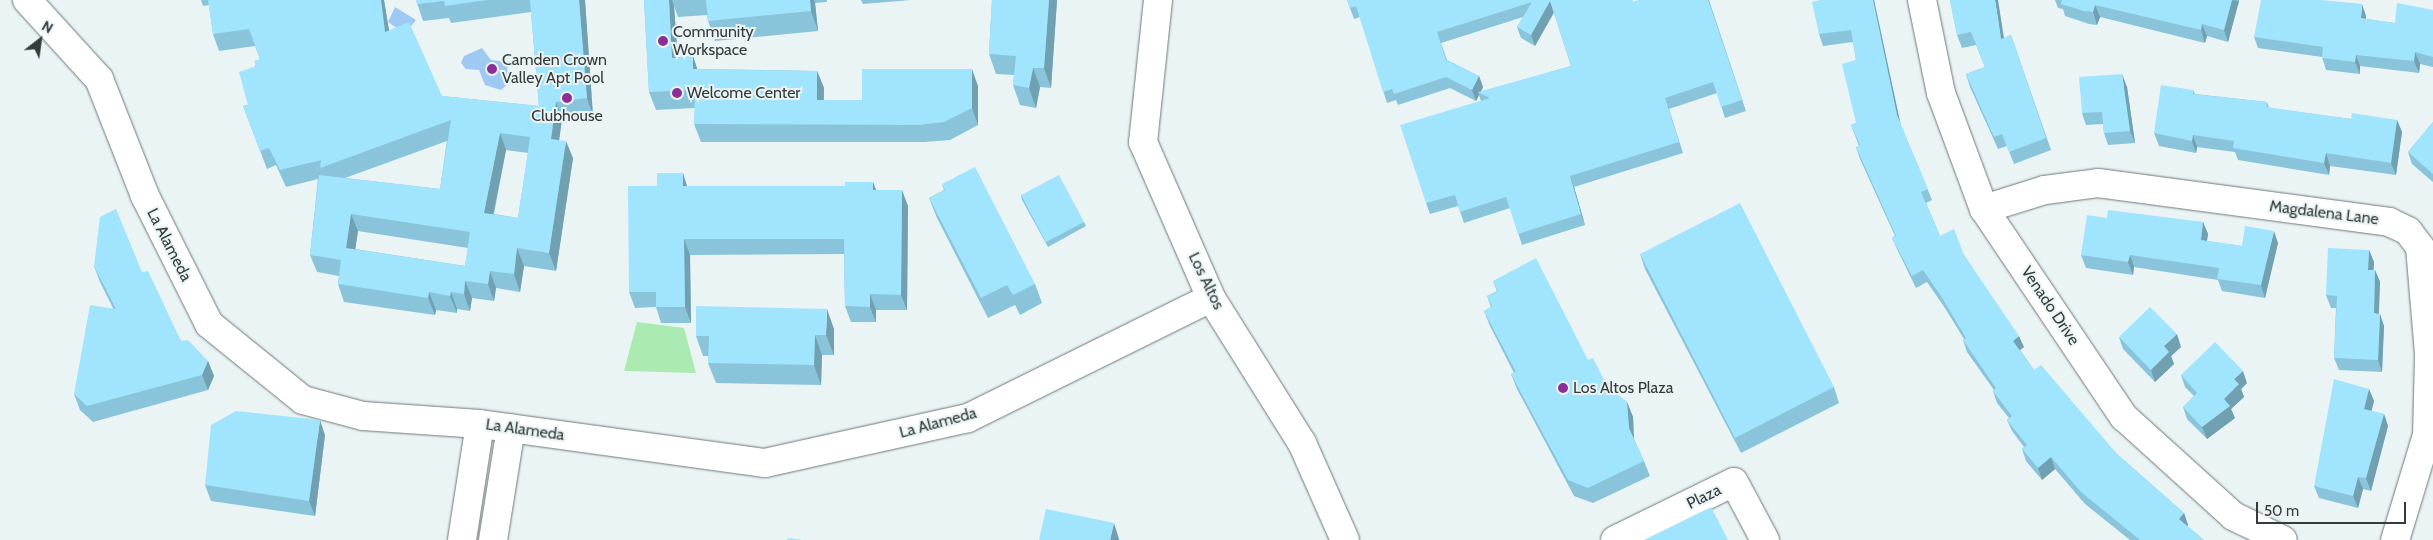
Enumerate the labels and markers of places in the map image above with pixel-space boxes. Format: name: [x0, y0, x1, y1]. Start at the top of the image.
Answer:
place label: Community Workspace: [673, 22, 754, 60]
marker: Community Workspace: [657, 35, 669, 47]
place label: Camden Crown Valley Apt Pool: [502, 50, 607, 88]
marker: Camden Crown Valley Apt Pool: [486, 63, 498, 75]
place label: Welcome Center: [687, 83, 800, 103]
marker: Welcome Center: [671, 87, 683, 99]
marker: Clubhouse: [561, 92, 573, 104]
place label: Clubhouse: [531, 106, 603, 126]
place label: Los Altos Plaza: [1573, 378, 1673, 398]
marker: Los Altos Plaza: [1557, 382, 1569, 394]

